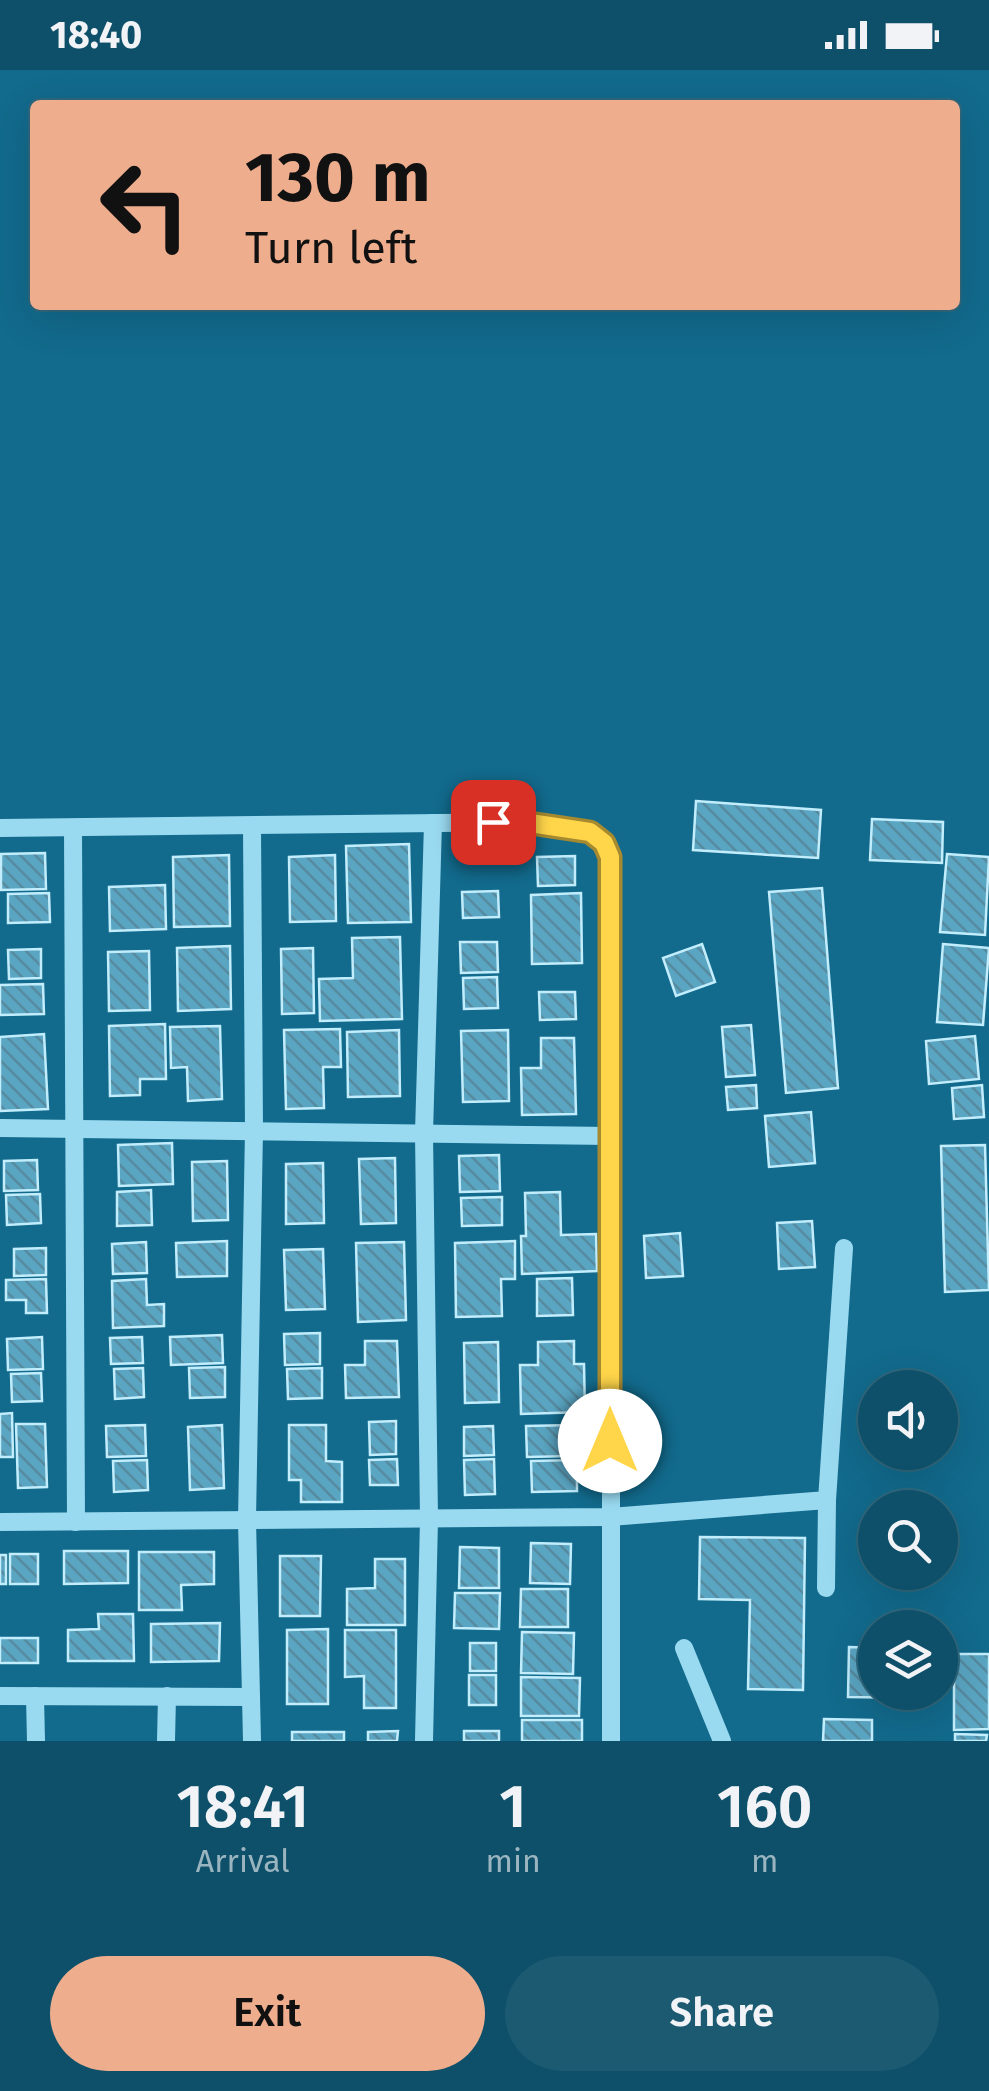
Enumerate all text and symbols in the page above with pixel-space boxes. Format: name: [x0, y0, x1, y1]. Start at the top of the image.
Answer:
text: 18:40: [50, 12, 142, 58]
text: 130 m: [245, 136, 431, 220]
icon: left: [80, 140, 210, 270]
text: Turn left: [245, 221, 417, 275]
pin: [451, 780, 536, 865]
icon: arrive: [466, 795, 521, 850]
map controls: [858, 1370, 958, 1710]
button: sound: [858, 1370, 958, 1470]
position arrow: [558, 1389, 662, 1493]
button: search: [858, 1490, 958, 1590]
button: layers: [858, 1610, 958, 1710]
text: 18:41: [176, 1771, 309, 1843]
text: 1: [499, 1771, 527, 1843]
text: 160: [717, 1771, 813, 1843]
text: Arrival: [196, 1842, 290, 1880]
text: min: [485, 1842, 541, 1880]
text: m: [751, 1842, 779, 1880]
button: Exit: [50, 1956, 485, 2071]
button: Share: [505, 1956, 939, 2071]

